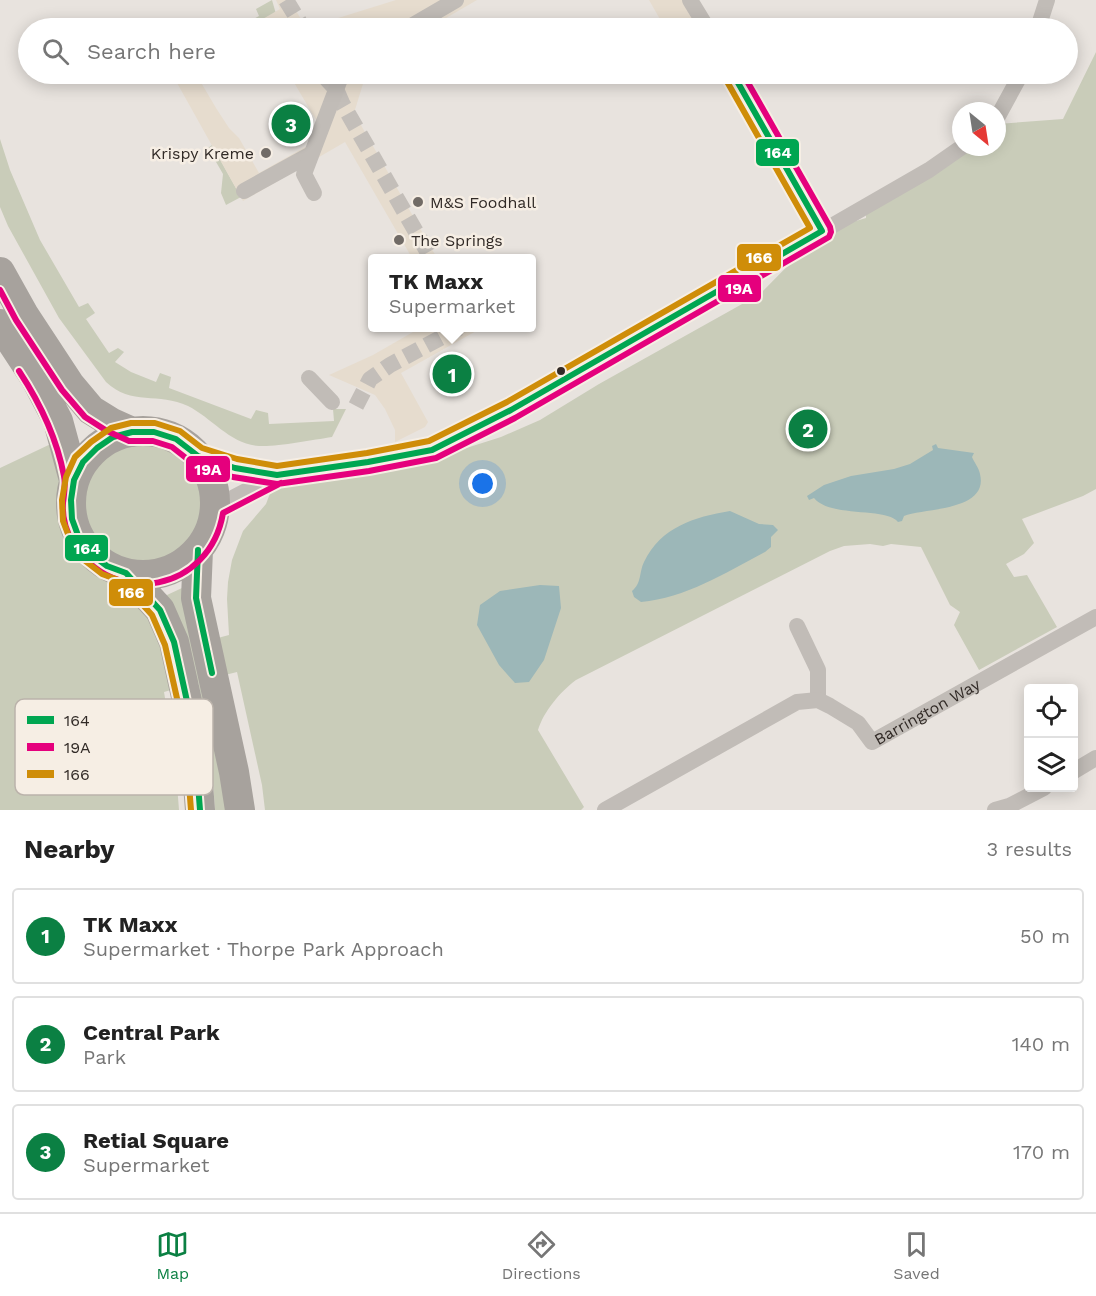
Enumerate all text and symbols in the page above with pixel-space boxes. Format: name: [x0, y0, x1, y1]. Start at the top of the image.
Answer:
search box: [18, 18, 1078, 84]
icon: search: [39, 35, 72, 68]
text: Search here: [87, 39, 216, 64]
pin: 3: [272, 102, 310, 146]
north arrow: [952, 102, 1006, 156]
line badge: 164: [755, 138, 800, 167]
text: 164: [764, 143, 792, 162]
place label: Krispy Kreme: [151, 144, 254, 163]
marker: Krispy Kreme: [259, 146, 273, 160]
place label: M&S Foodhall: [430, 193, 536, 212]
marker: M&S Foodhall: [411, 195, 425, 209]
place label: The Springs: [411, 231, 503, 250]
marker: The Springs: [392, 233, 406, 247]
line badge: 166: [736, 243, 782, 272]
text: 166: [746, 248, 772, 267]
popup: [368, 254, 536, 332]
text: TK Maxx: [389, 269, 483, 294]
line badge: 19A: [717, 274, 762, 303]
text: 19A: [725, 279, 753, 298]
text: Supermarket: [389, 294, 515, 318]
pin: 1: [432, 352, 472, 397]
unlabelled marker: [555, 365, 567, 377]
pin: 2: [788, 406, 828, 452]
line badge: 19A: [185, 455, 231, 483]
text: 19A: [194, 460, 222, 479]
your location: [468, 469, 497, 498]
line badge: 164: [64, 534, 109, 562]
text: 164: [73, 539, 101, 558]
line badge: 166: [108, 578, 154, 607]
text: 166: [118, 583, 144, 602]
street label: Barrington Way: [871, 674, 984, 749]
map controls: [1024, 684, 1078, 792]
button: locate: [1024, 684, 1078, 738]
legend: [15, 699, 213, 795]
text: 164: [64, 711, 90, 730]
text: 19A: [64, 738, 91, 757]
button: layers: [1024, 738, 1078, 792]
text: 166: [64, 765, 90, 784]
text: Nearby: [24, 834, 115, 864]
text: 3 results: [987, 837, 1072, 861]
text: TK Maxx: [83, 912, 177, 937]
text: 1: [41, 924, 50, 948]
text: 50 m: [1020, 924, 1070, 948]
text: Supermarket · Thorpe Park Approach: [83, 937, 444, 961]
text: Central Park: [83, 1020, 220, 1045]
text: 2: [40, 1032, 51, 1056]
text: 140 m: [1012, 1032, 1070, 1056]
text: Park: [83, 1045, 126, 1069]
text: Retial Square: [83, 1128, 229, 1153]
text: 3: [40, 1140, 51, 1164]
text: 170 m: [1013, 1140, 1070, 1164]
text: Supermarket: [83, 1153, 209, 1177]
tab: Map: [156, 1228, 189, 1283]
tab: Directions: [502, 1228, 581, 1283]
tab: Saved: [893, 1228, 940, 1283]

